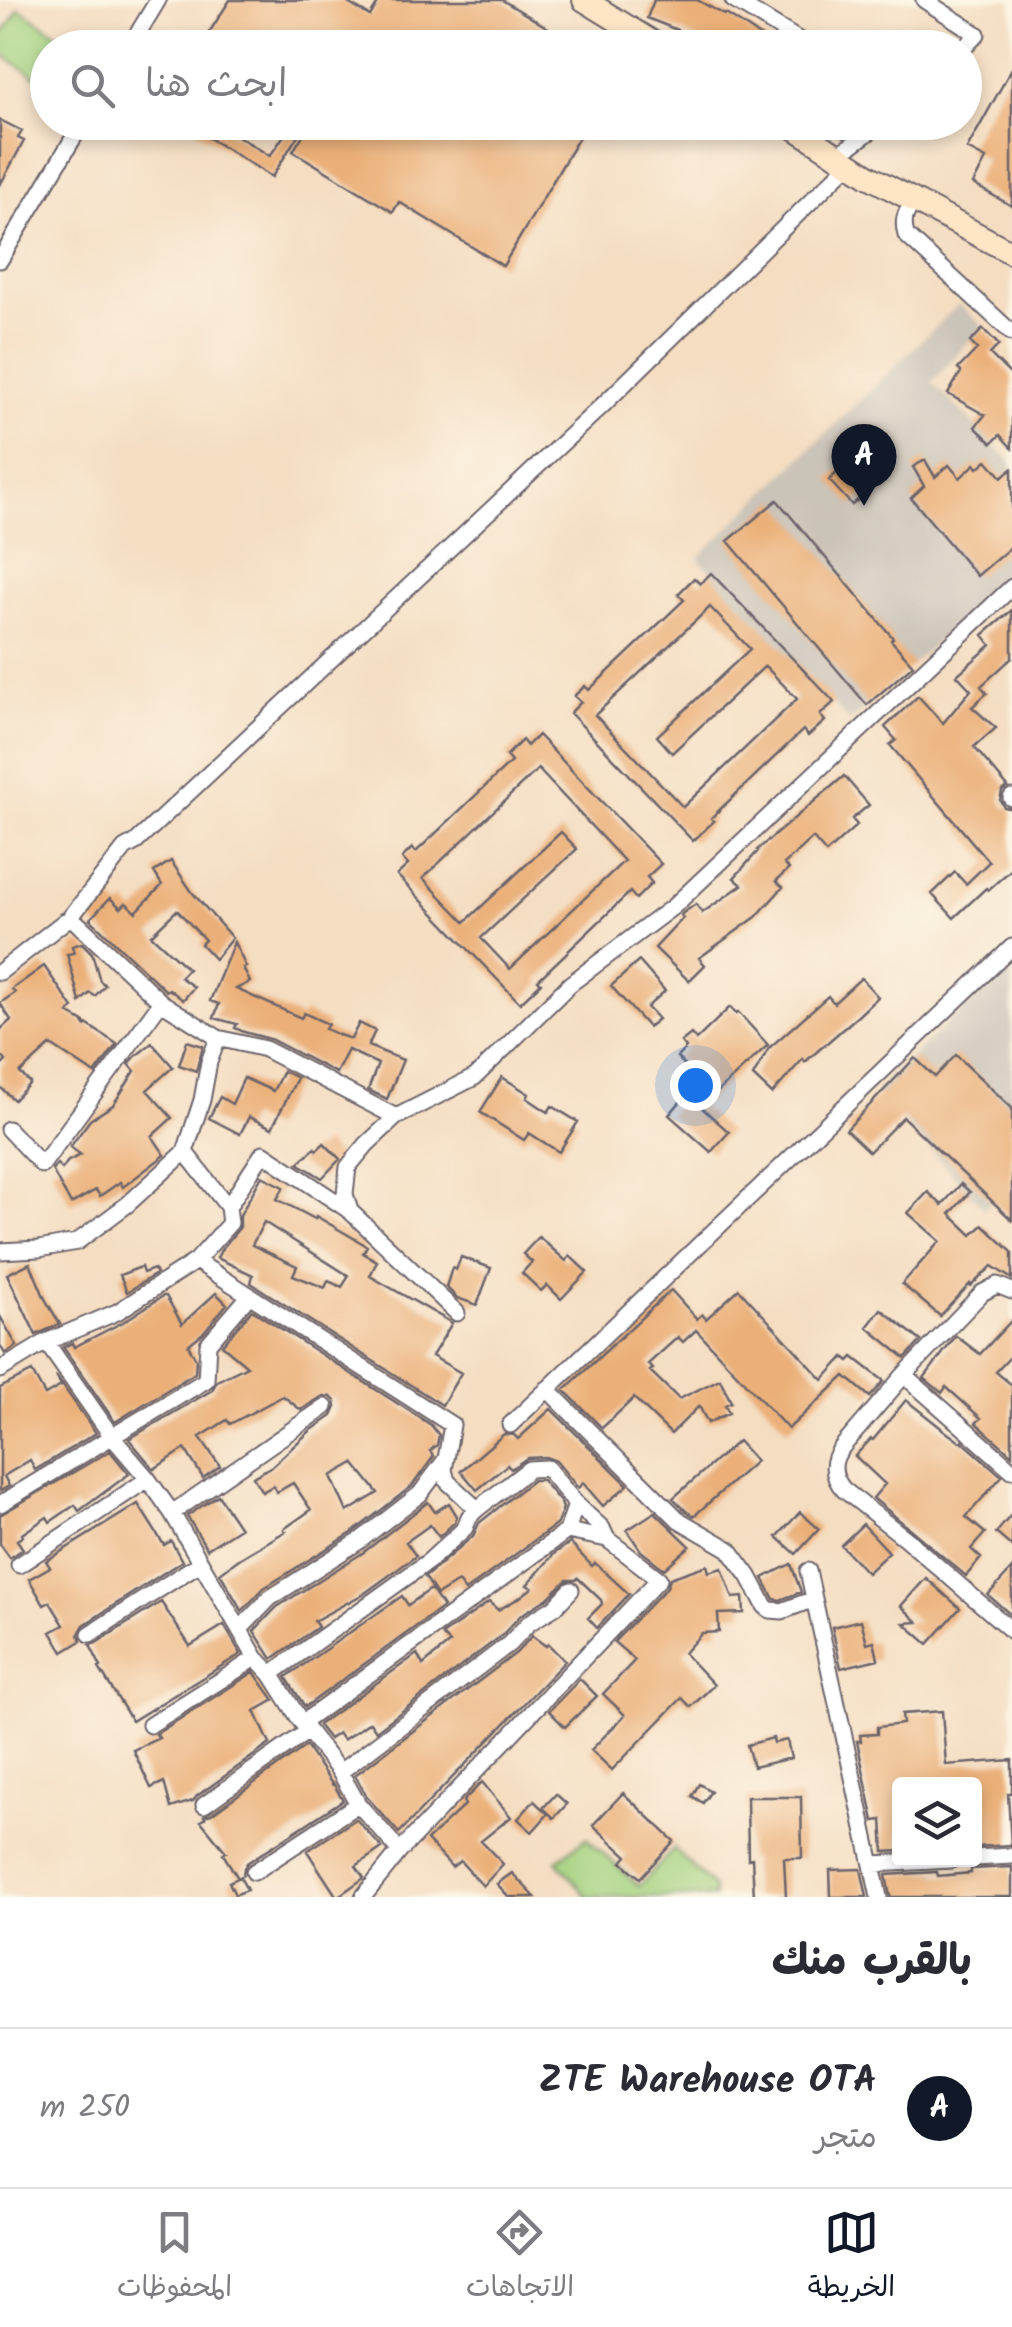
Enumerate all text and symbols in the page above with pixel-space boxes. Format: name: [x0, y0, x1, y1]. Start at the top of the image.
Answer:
search box: [30, 30, 982, 140]
text: ابحث هنا: [145, 56, 287, 116]
icon: search: [65, 58, 120, 113]
pin: A: [832, 424, 896, 506]
your location: [670, 1060, 721, 1111]
map controls: [892, 1777, 982, 1867]
button: layers: [892, 1777, 982, 1867]
text: بالقرب منك: [772, 1929, 972, 1996]
text: ZTE Warehouse OTA: [538, 2052, 877, 2112]
text: 250 m: [40, 2083, 130, 2134]
text: A: [929, 2083, 950, 2134]
text: متجر: [814, 2113, 877, 2164]
tab: المحفوظات: [117, 2205, 232, 2311]
tab: الاتجاهات: [466, 2205, 574, 2311]
tab: الخريطة: [808, 2205, 895, 2311]

